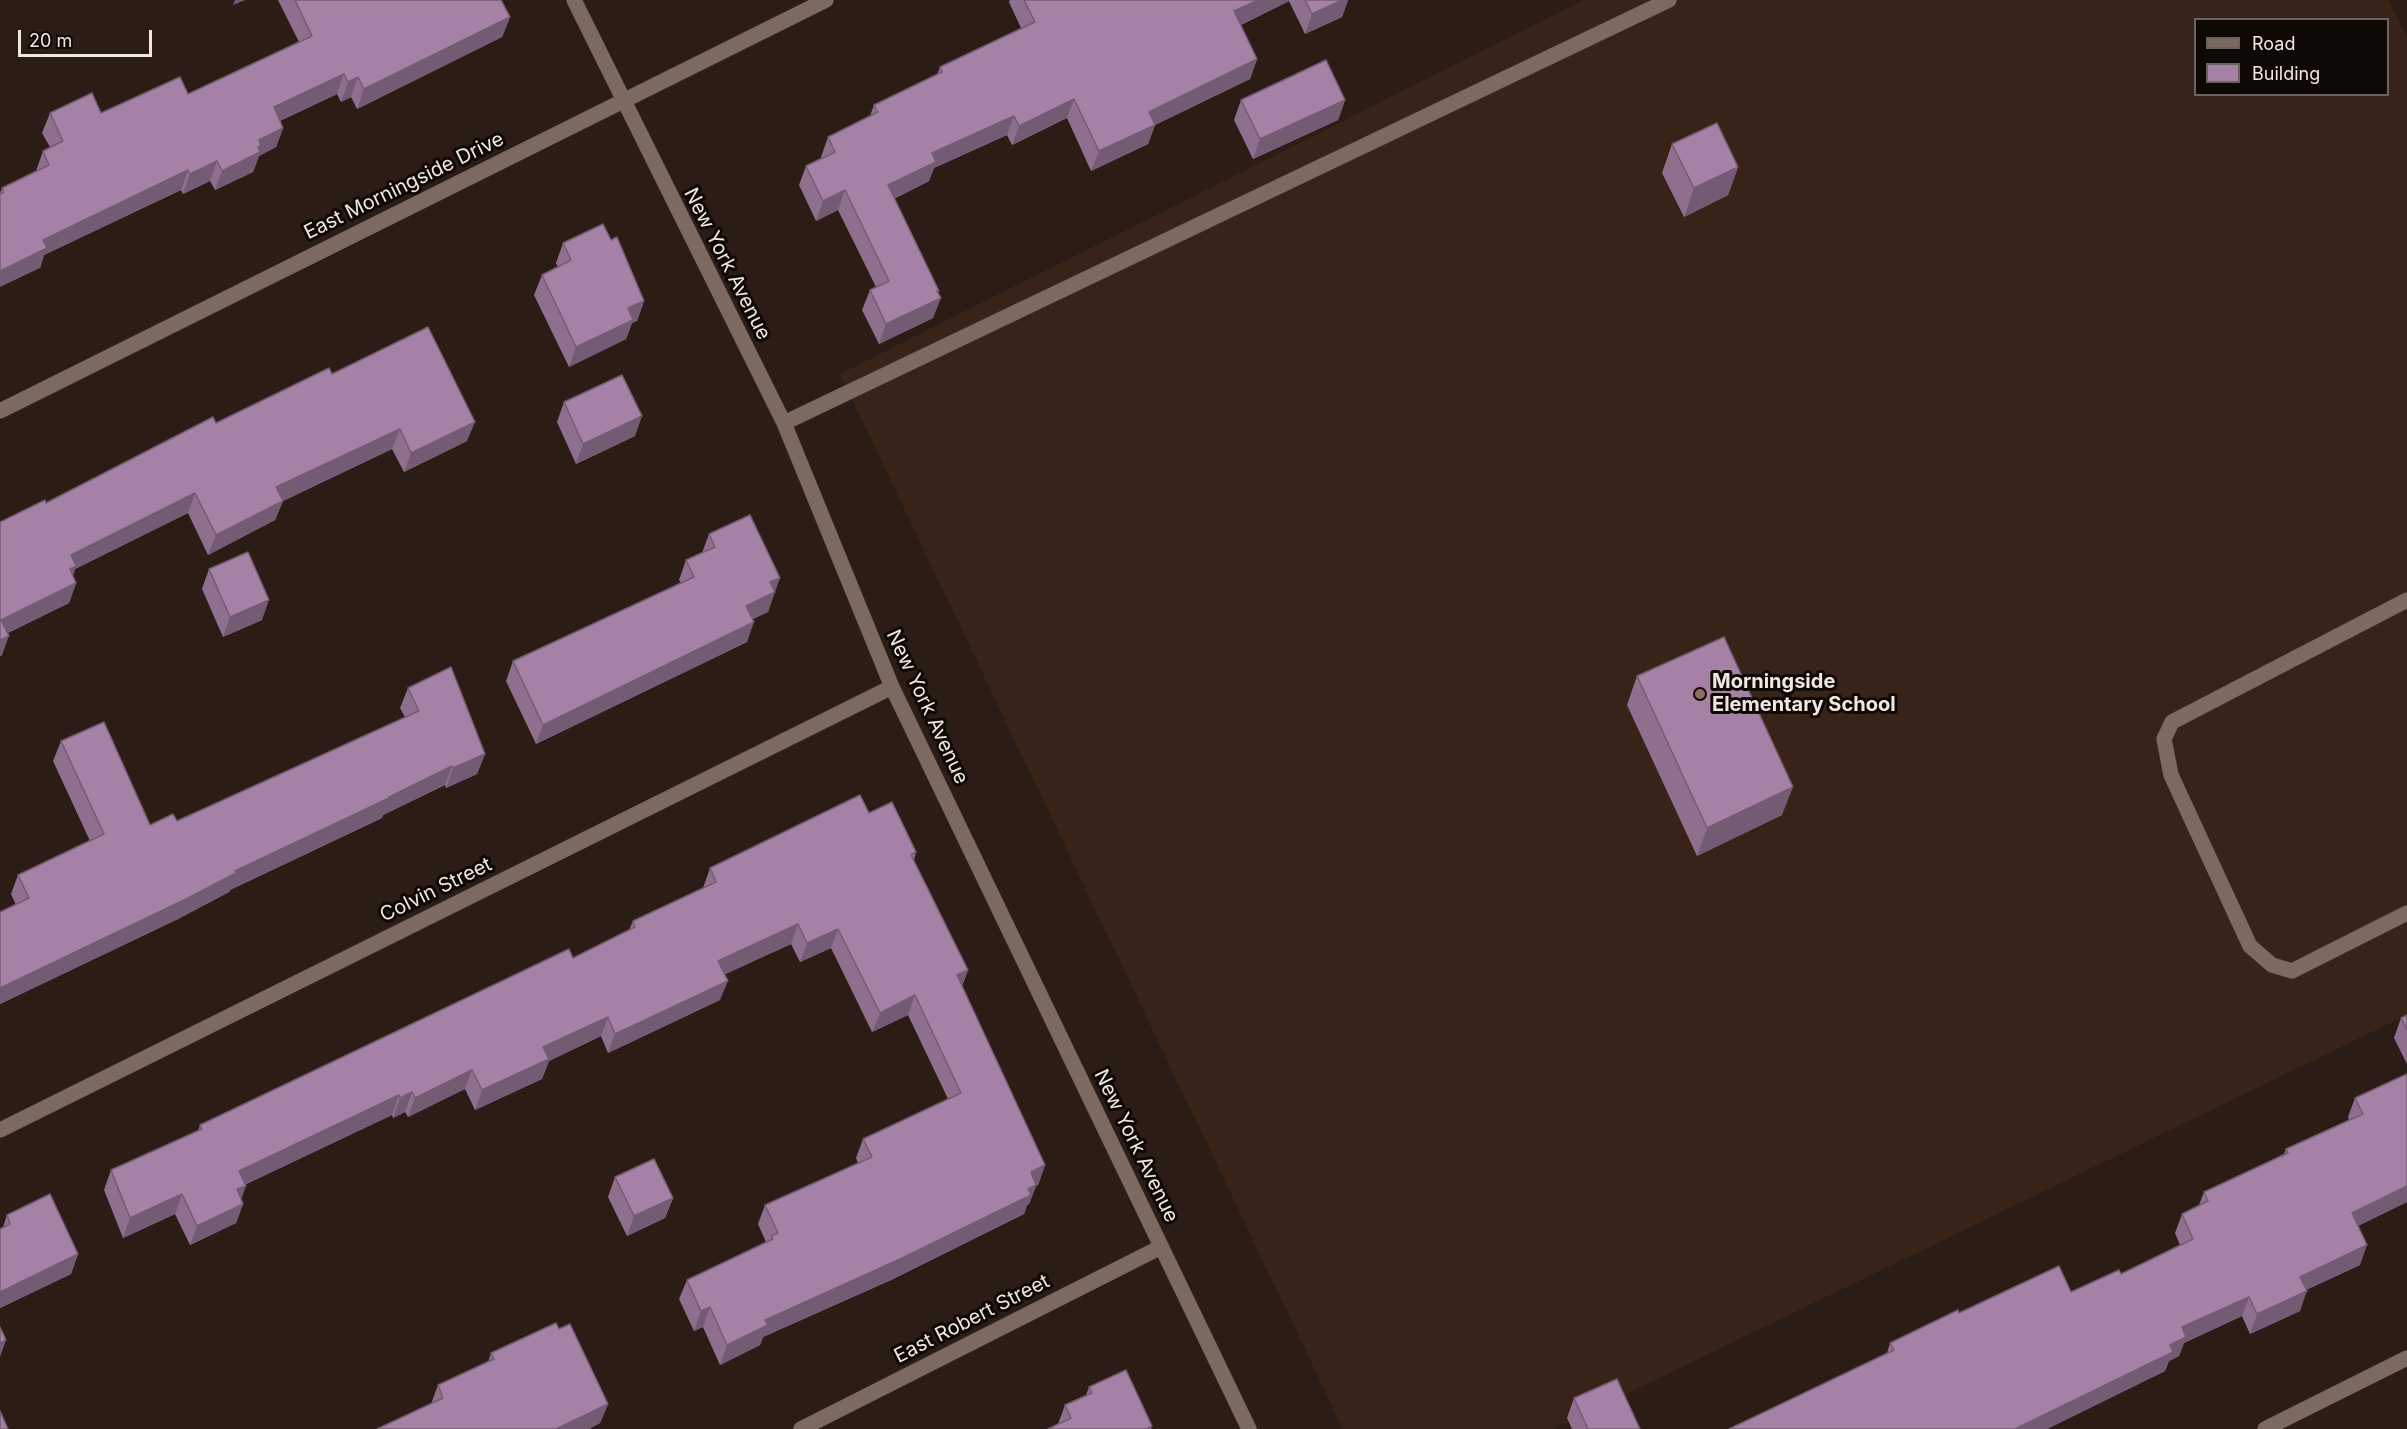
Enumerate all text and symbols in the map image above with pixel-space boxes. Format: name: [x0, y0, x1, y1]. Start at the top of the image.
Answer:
scale bar: [21, 18, 154, 56]
legend: [2194, 18, 2389, 96]
text: 20 m: [29, 30, 72, 51]
text: Road: [2252, 33, 2295, 54]
text: Building: [2252, 63, 2320, 84]
street label: East Morningside Drive: [300, 127, 508, 245]
street label: New York Avenue: [678, 184, 776, 344]
street label: New York Avenue: [881, 626, 973, 788]
place label: Morningside Elementary School: [1712, 670, 1896, 717]
marker: Morningside Elementary School: [1693, 687, 1707, 701]
street label: Colvin Street: [376, 853, 496, 927]
street label: New York Avenue: [1089, 1066, 1183, 1226]
street label: East Robert Street: [890, 1270, 1054, 1368]

